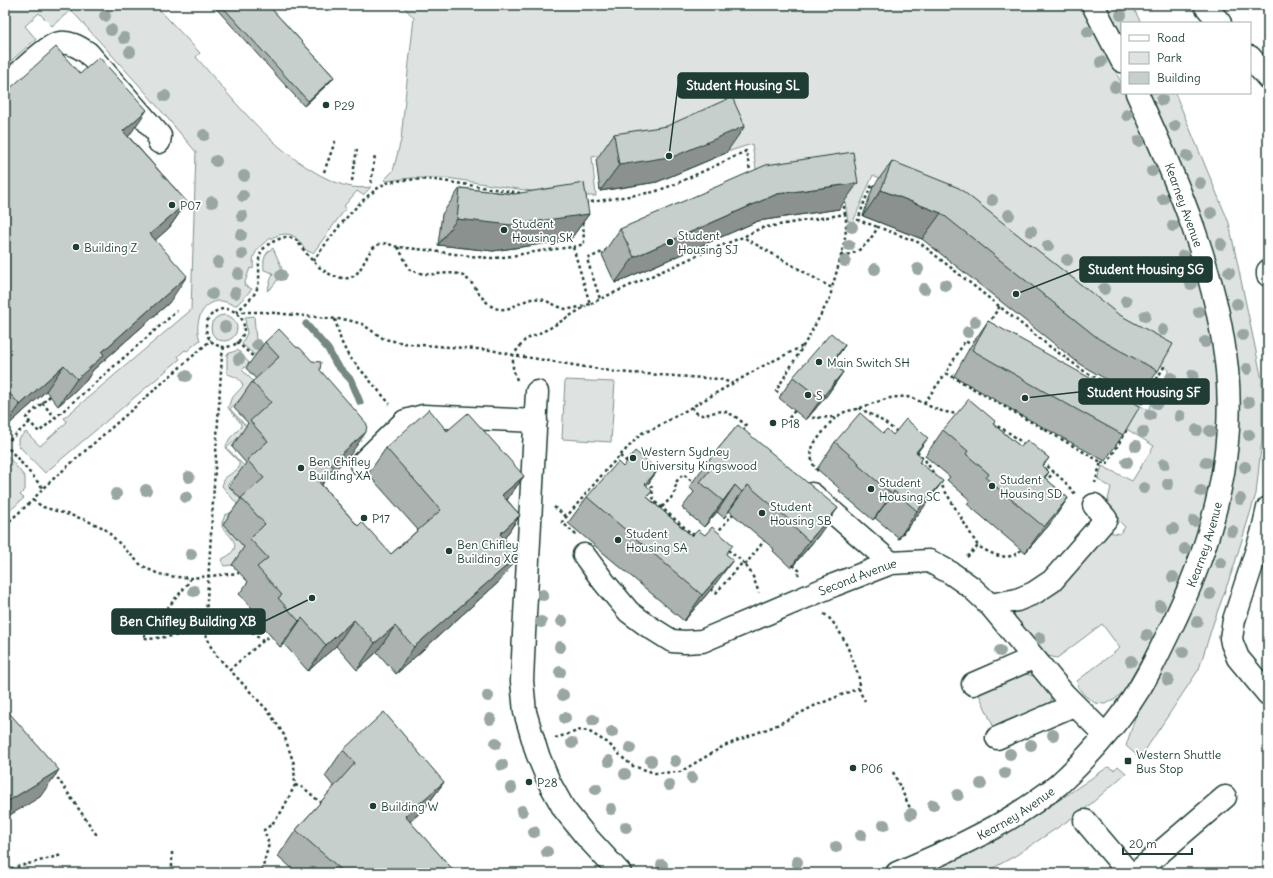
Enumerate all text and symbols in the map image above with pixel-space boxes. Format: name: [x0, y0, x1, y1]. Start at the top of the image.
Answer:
legend: [1121, 22, 1251, 94]
text: Road: [1157, 30, 1185, 45]
text: Park: [1157, 50, 1182, 65]
text: Building: [1157, 70, 1201, 85]
callout: Student Housing SL: [678, 73, 808, 98]
text: Student Housing SL: [686, 77, 800, 94]
place label: P29: [334, 98, 355, 113]
marker: P29: [321, 100, 331, 110]
street label: Kearney Avenue: [1162, 161, 1206, 249]
place label: P07: [180, 198, 201, 213]
marker: P07: [167, 200, 177, 210]
place label: Student Housing SK: [512, 216, 574, 245]
marker: Student Housing SK: [499, 225, 509, 235]
place label: Student Housing SJ: [678, 228, 738, 257]
marker: Student Housing SJ: [665, 237, 675, 247]
place label: Building Z: [84, 240, 137, 255]
marker: Building Z: [71, 242, 81, 252]
callout: Student Housing SG: [1080, 257, 1212, 282]
text: Student Housing SG: [1088, 261, 1205, 278]
place label: Main Switch SH: [827, 355, 910, 370]
marker: Main Switch SH: [814, 357, 824, 367]
callout: Student Housing SF: [1079, 379, 1209, 404]
text: Student Housing SF: [1087, 384, 1202, 401]
place label: S: [816, 388, 823, 403]
marker: S: [803, 390, 813, 400]
place label: P18: [781, 416, 800, 431]
marker: P18: [768, 418, 778, 428]
place label: Western Sydney University Kingswood: [641, 444, 757, 473]
marker: Western Sydney University Kingswood: [628, 453, 638, 463]
place label: Ben Chifley Building XA: [309, 454, 371, 483]
marker: Ben Chifley Building XA: [296, 463, 306, 473]
place label: Student Housing SD: [1000, 472, 1062, 501]
place label: Student Housing SC: [879, 475, 941, 504]
marker: Student Housing SD: [987, 481, 997, 491]
marker: Student Housing SC: [866, 484, 876, 494]
place label: Student Housing SB: [770, 499, 832, 528]
street label: Kearney Avenue: [1183, 500, 1225, 589]
marker: Student Housing SB: [757, 508, 767, 518]
place label: P17: [372, 511, 390, 526]
marker: P17: [359, 513, 369, 523]
place label: Student Housing SA: [626, 526, 688, 555]
marker: Student Housing SA: [613, 535, 623, 545]
place label: Ben Chifley Building XC: [457, 537, 519, 566]
marker: Ben Chifley Building XC: [444, 546, 454, 556]
street label: Second Avenue: [816, 555, 897, 598]
callout: Ben Chifley Building XB: [112, 609, 265, 634]
text: Ben Chifley Building XB: [120, 613, 257, 630]
place label: Western Shuttle Bus Stop: [1136, 747, 1221, 776]
marker: Western Shuttle Bus Stop: [1123, 756, 1133, 766]
place label: P06: [861, 761, 883, 776]
marker: P06: [848, 763, 858, 773]
place label: P28: [537, 775, 558, 790]
marker: P28: [524, 777, 534, 787]
street label: Kearney Avenue: [974, 783, 1057, 843]
place label: Building W: [381, 799, 438, 814]
marker: Building W: [368, 801, 378, 811]
scale bar: [1123, 830, 1192, 856]
text: 20 m: [1129, 836, 1157, 851]

